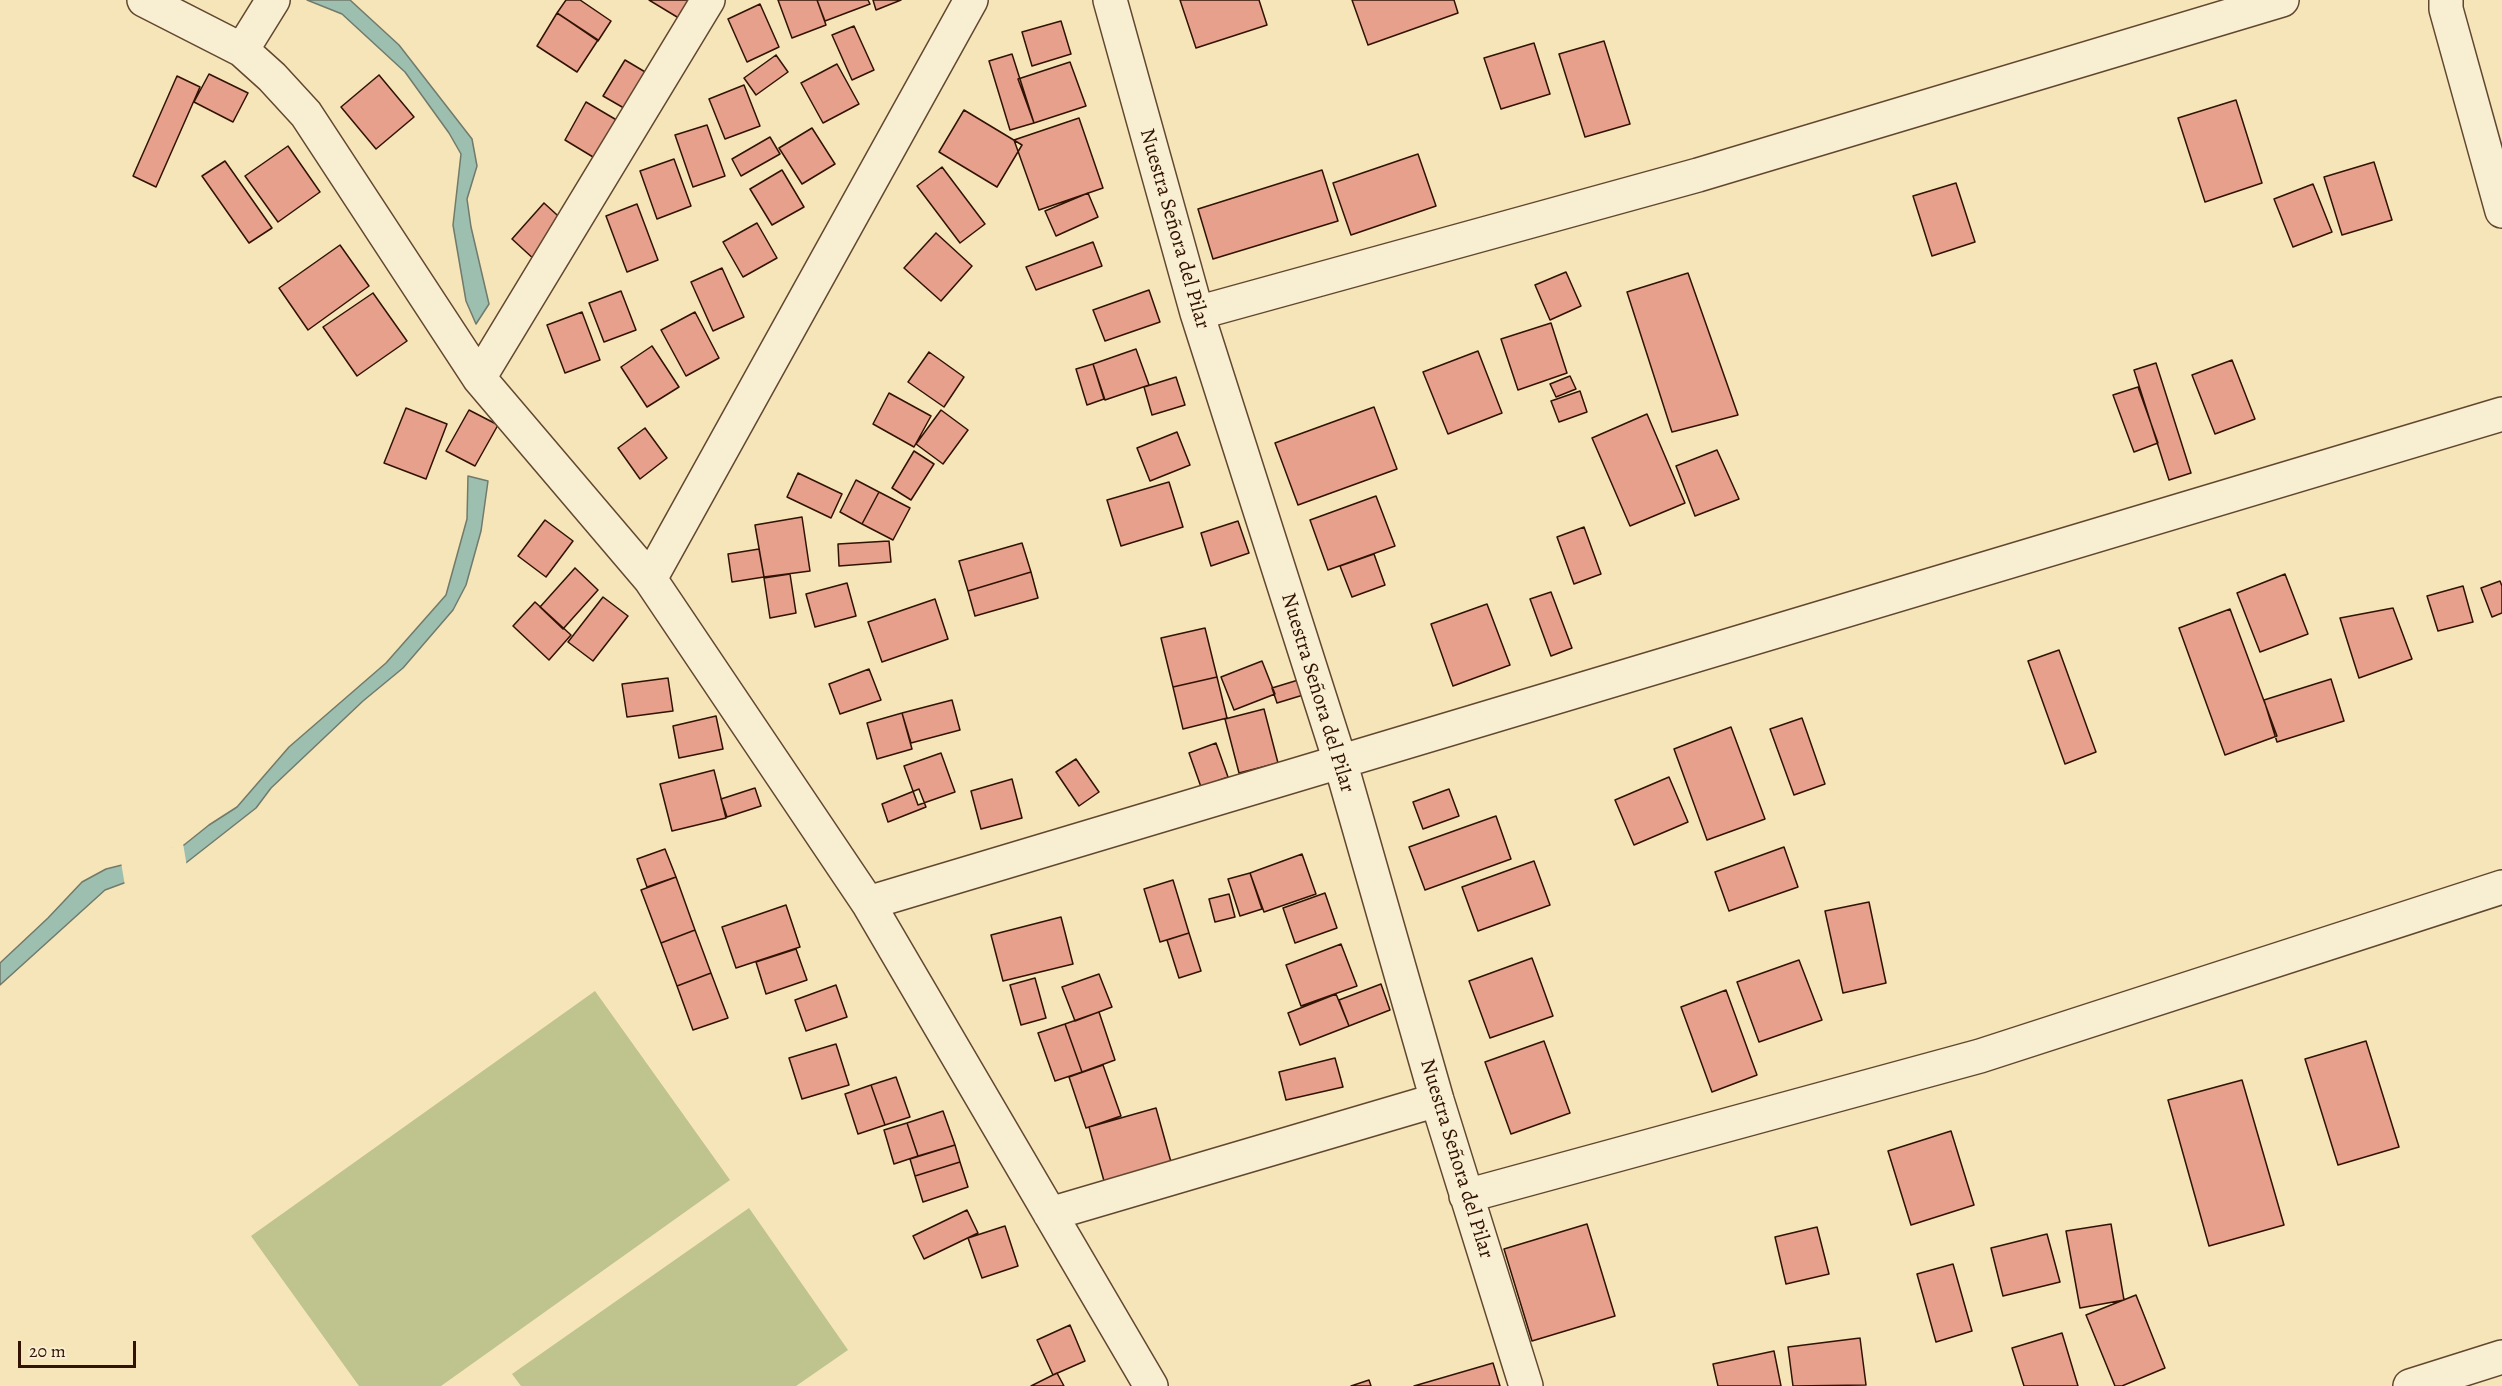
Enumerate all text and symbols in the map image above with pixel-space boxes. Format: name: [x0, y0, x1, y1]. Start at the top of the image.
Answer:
street label: Nuestra Señora del Pilar: [1133, 126, 1215, 332]
street label: Nuestra Señora del Pilar: [1275, 590, 1359, 796]
street label: Nuestra Señora del Pilar: [1414, 1056, 1498, 1262]
scale bar: [21, 1329, 140, 1367]
text: 20 m: [29, 1339, 66, 1363]

